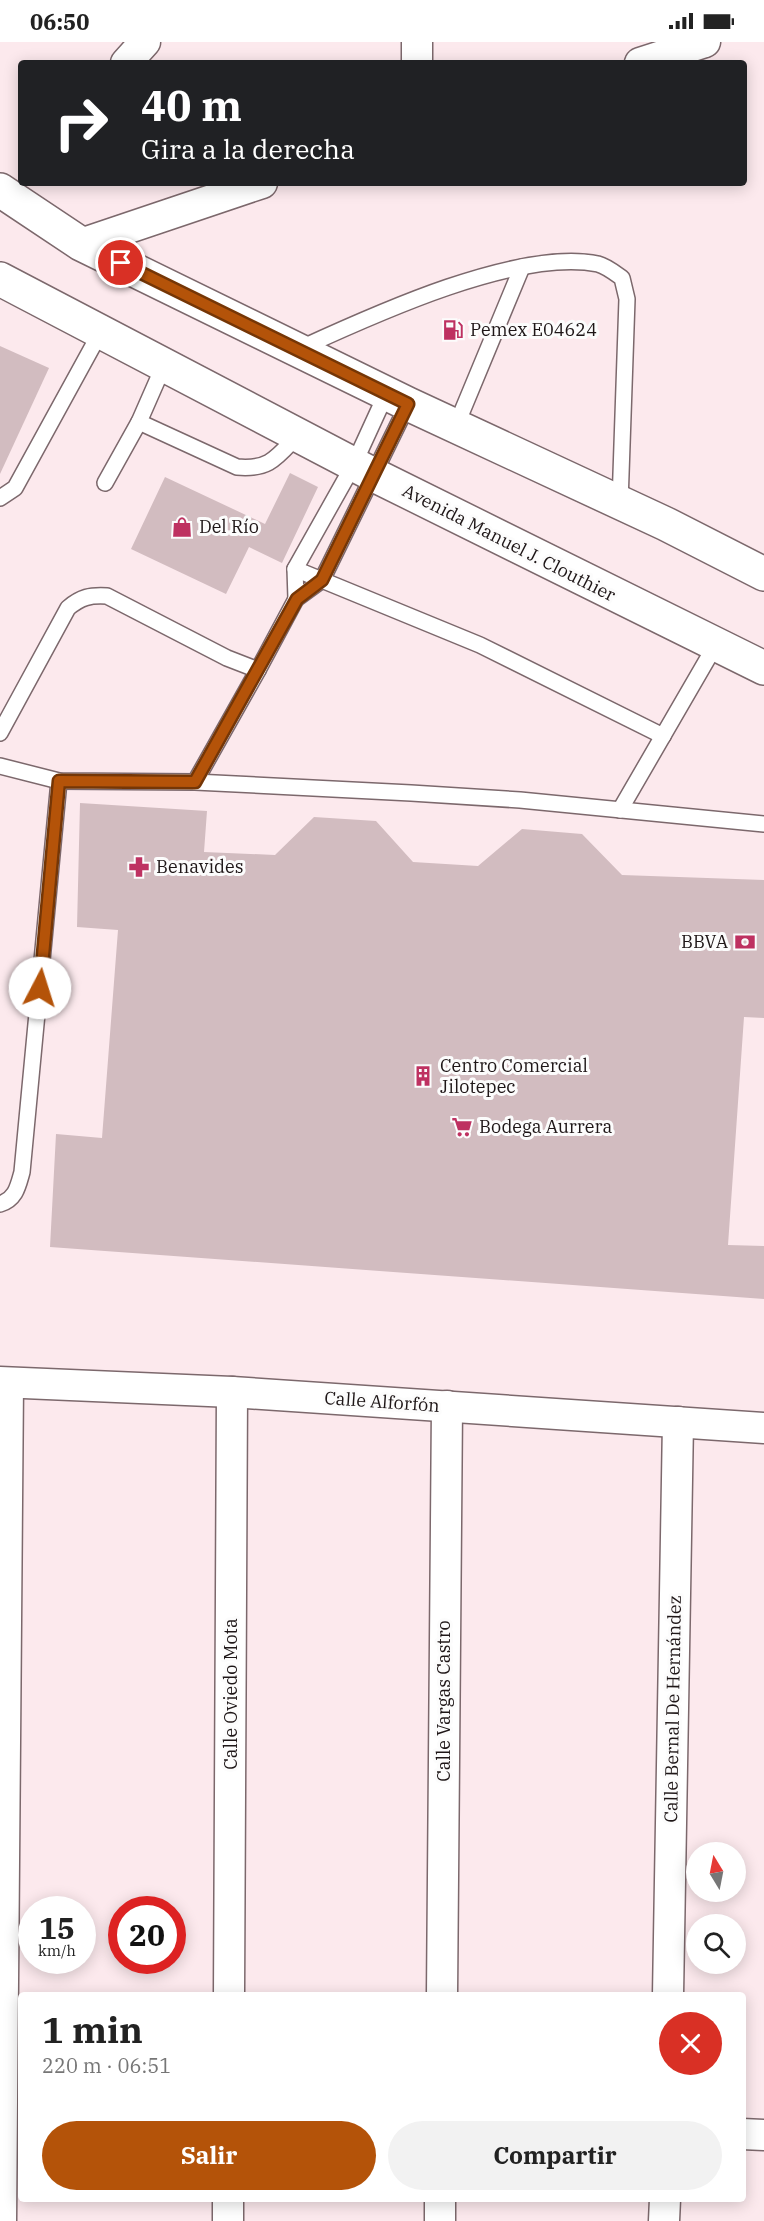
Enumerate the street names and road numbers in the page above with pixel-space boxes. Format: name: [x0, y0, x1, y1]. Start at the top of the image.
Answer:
street label: Avenida Manuel J. Clouthier: [399, 479, 620, 606]
street label: Calle Alforfón: [324, 1386, 441, 1417]
street label: Calle Bernal De Hernández: [659, 1595, 686, 1823]
street label: Calle Oviedo Mota: [219, 1618, 242, 1770]
street label: Calle Vargas Castro: [432, 1620, 455, 1782]

